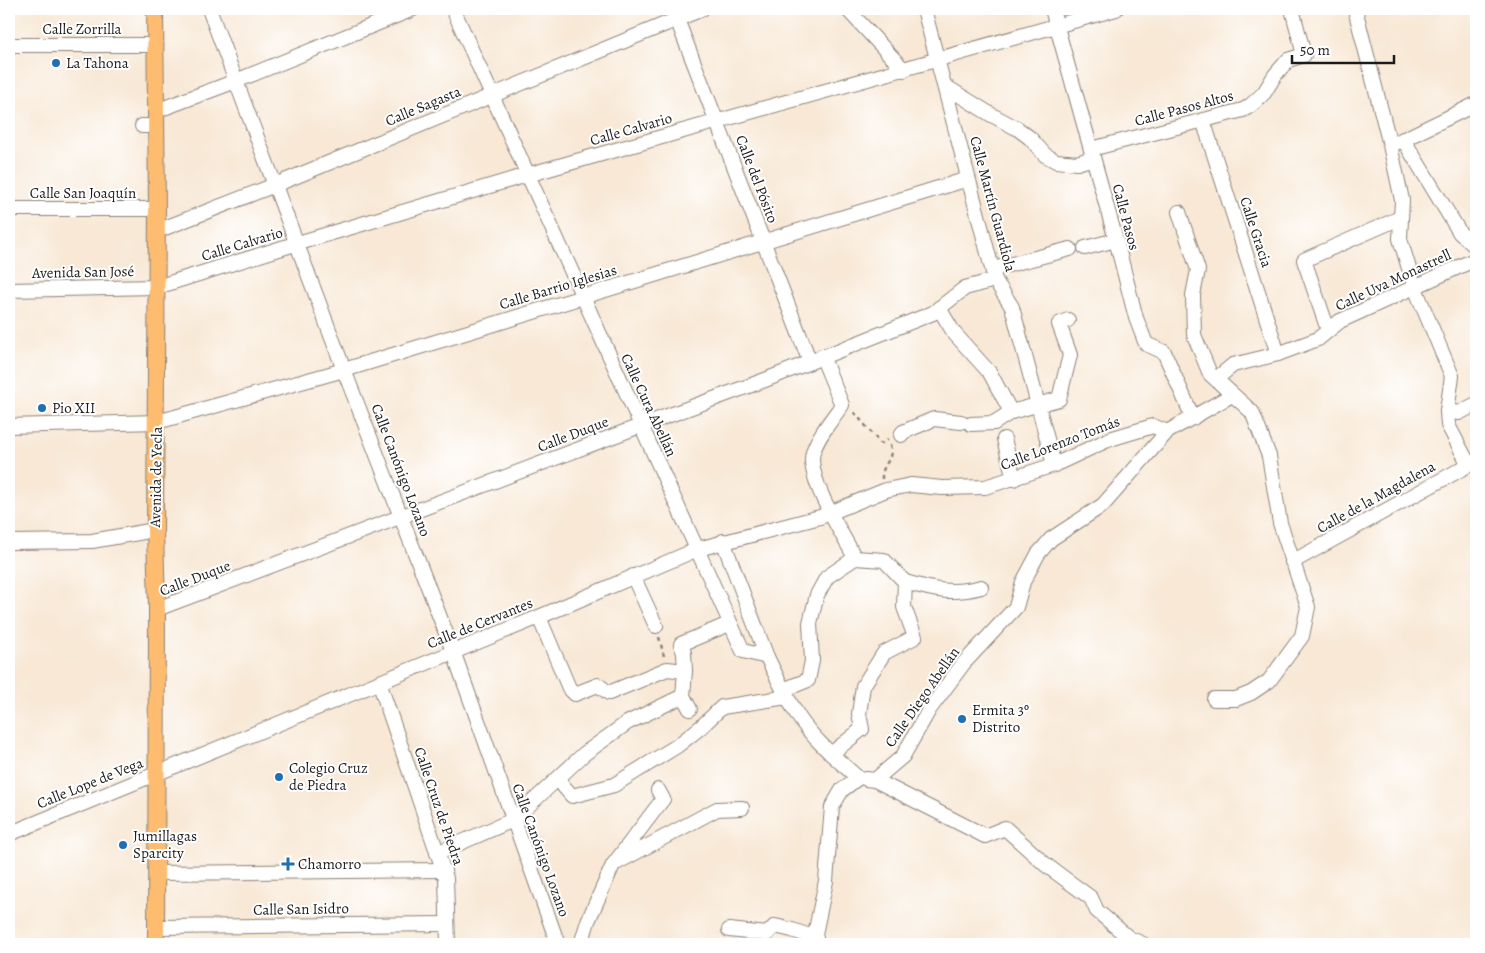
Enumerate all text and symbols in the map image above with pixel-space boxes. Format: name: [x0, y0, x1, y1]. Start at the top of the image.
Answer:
street label: Calle Zorrilla: [42, 19, 122, 39]
scale bar: [1292, 32, 1395, 64]
text: 50 m: [1300, 40, 1330, 60]
place label: La Tahona: [66, 53, 129, 73]
marker: La Tahona: [50, 57, 62, 69]
street label: Calle Sagasta: [382, 81, 464, 131]
street label: Calle Pasos Altos: [1132, 85, 1236, 131]
street label: Calle Calvario: [588, 108, 674, 150]
street label: Calle del Pósito: [731, 132, 783, 226]
street label: Calle Martín Guardiola: [965, 134, 1021, 274]
street label: Calle Pasos: [1108, 182, 1144, 252]
street label: Calle San Joaquín: [30, 183, 136, 203]
street label: Calle Gracia: [1235, 194, 1277, 270]
street label: Calle Calvario: [199, 222, 285, 266]
street label: Calle Uva Monastrell: [1332, 244, 1454, 316]
street label: Calle Barrio Iglesias: [497, 260, 619, 314]
street label: Avenida San José: [31, 261, 135, 283]
street label: Calle Cura Abellán: [616, 350, 682, 460]
place label: Pio XII: [52, 398, 95, 418]
street label: Calle Canónigo Lozano: [366, 401, 436, 539]
marker: Pio XII: [36, 402, 48, 414]
street label: Calle Duque: [535, 411, 612, 457]
street label: Calle Lorenzo Tomás: [997, 411, 1123, 475]
street label: Avenida de Yecla: [145, 426, 167, 529]
street label: Calle de la Magdalena: [1313, 456, 1439, 538]
street label: Calle Duque: [157, 555, 234, 601]
street label: Calle de Cervantes: [424, 593, 536, 653]
street label: Calle Diego Abellán: [880, 643, 964, 751]
place label: Ermita 3º Distrito: [972, 700, 1029, 737]
marker: Ermita 3º Distrito: [956, 713, 968, 725]
street label: Calle Cruz de Piedra: [409, 744, 469, 868]
street label: Calle Lope de Vega: [34, 753, 146, 813]
place label: Colegio Cruz de Piedra: [289, 758, 368, 795]
marker: Colegio Cruz de Piedra: [273, 771, 285, 783]
street label: Calle Canónigo Lozano: [508, 781, 574, 919]
place label: Jumillagas Sparcity: [133, 826, 197, 863]
marker: Jumillagas Sparcity: [117, 839, 129, 851]
place label: Chamorro: [298, 854, 361, 874]
marker: Chamorro: [282, 858, 294, 870]
street label: Calle San Isidro: [253, 898, 349, 920]

